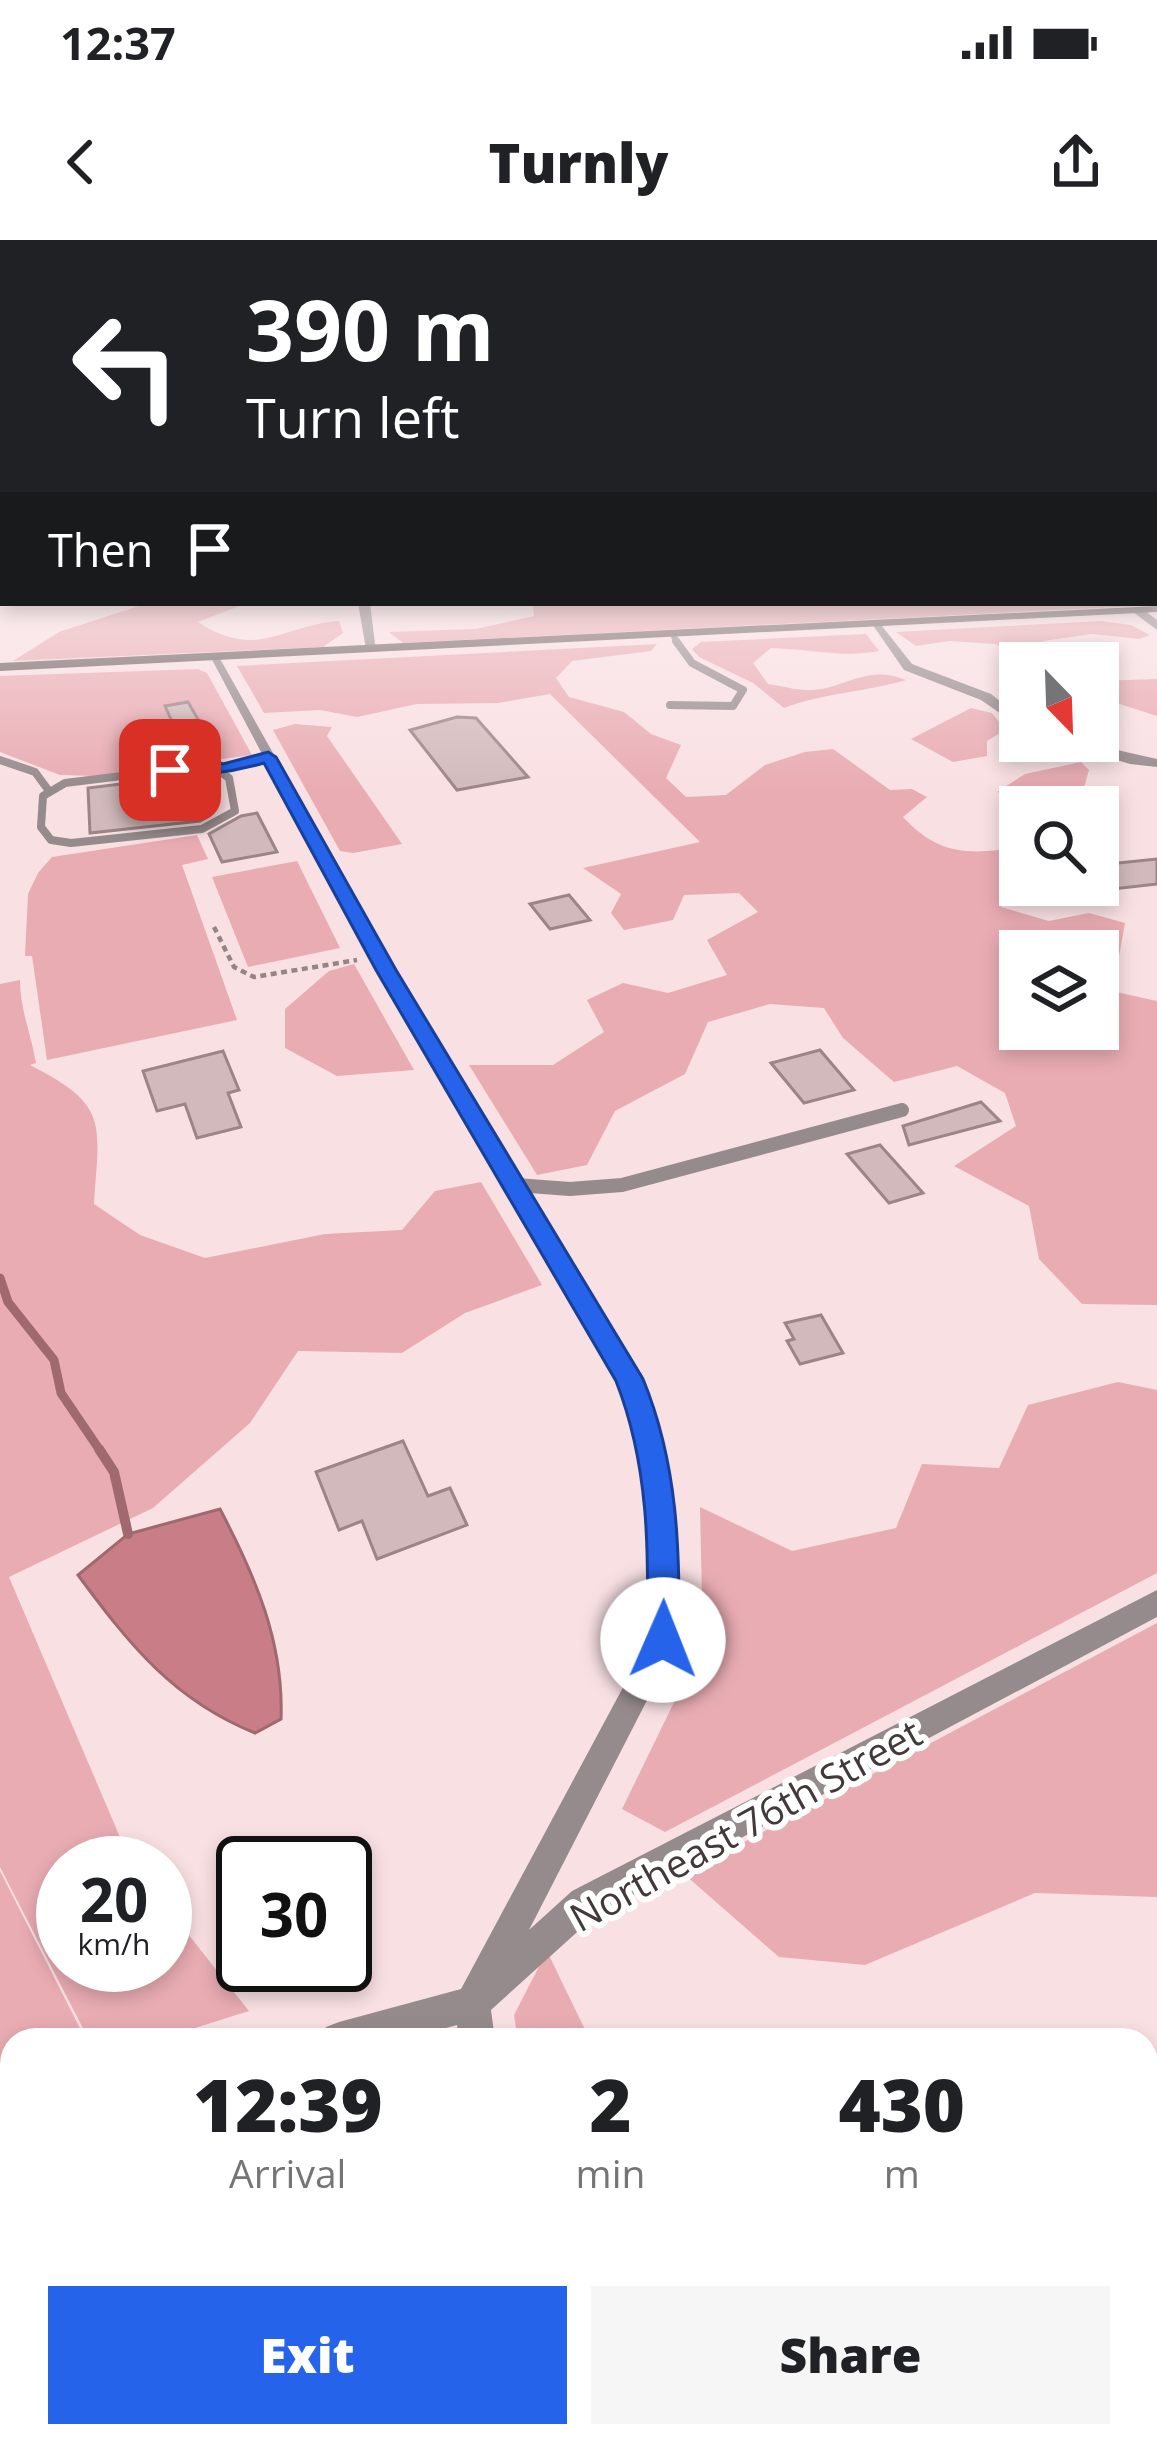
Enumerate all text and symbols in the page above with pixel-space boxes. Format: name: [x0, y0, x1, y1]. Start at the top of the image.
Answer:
text: 12:37: [60, 12, 176, 73]
text: Turnly: [489, 125, 668, 199]
icon: back: [48, 129, 114, 195]
icon: share: [1043, 129, 1109, 195]
text: 390 m: [246, 271, 494, 386]
icon: left: [48, 288, 204, 444]
text: Turn left: [246, 380, 459, 454]
icon: arrive: [177, 516, 243, 582]
text: Then: [48, 519, 153, 580]
north arrow: [999, 642, 1119, 762]
map controls: [999, 642, 1119, 1050]
pin: [119, 719, 221, 821]
icon: arrive: [137, 737, 203, 803]
button: search: [999, 786, 1119, 906]
button: layers: [999, 930, 1119, 1050]
position arrow: [600, 1577, 726, 1703]
street label: Northeast 76th Street: [560, 1705, 930, 1943]
speed limit sign: 30: [216, 1836, 372, 1992]
text: 20: [80, 1858, 148, 1940]
text: km/h: [78, 1923, 150, 1964]
text: 12:39: [193, 2055, 383, 2153]
text: 2: [589, 2055, 632, 2153]
text: 430: [838, 2055, 965, 2153]
text: Arrival: [229, 2146, 346, 2199]
text: min: [576, 2146, 645, 2199]
text: m: [884, 2146, 920, 2199]
button: Exit: [48, 2286, 567, 2424]
button: Share: [591, 2286, 1110, 2424]

